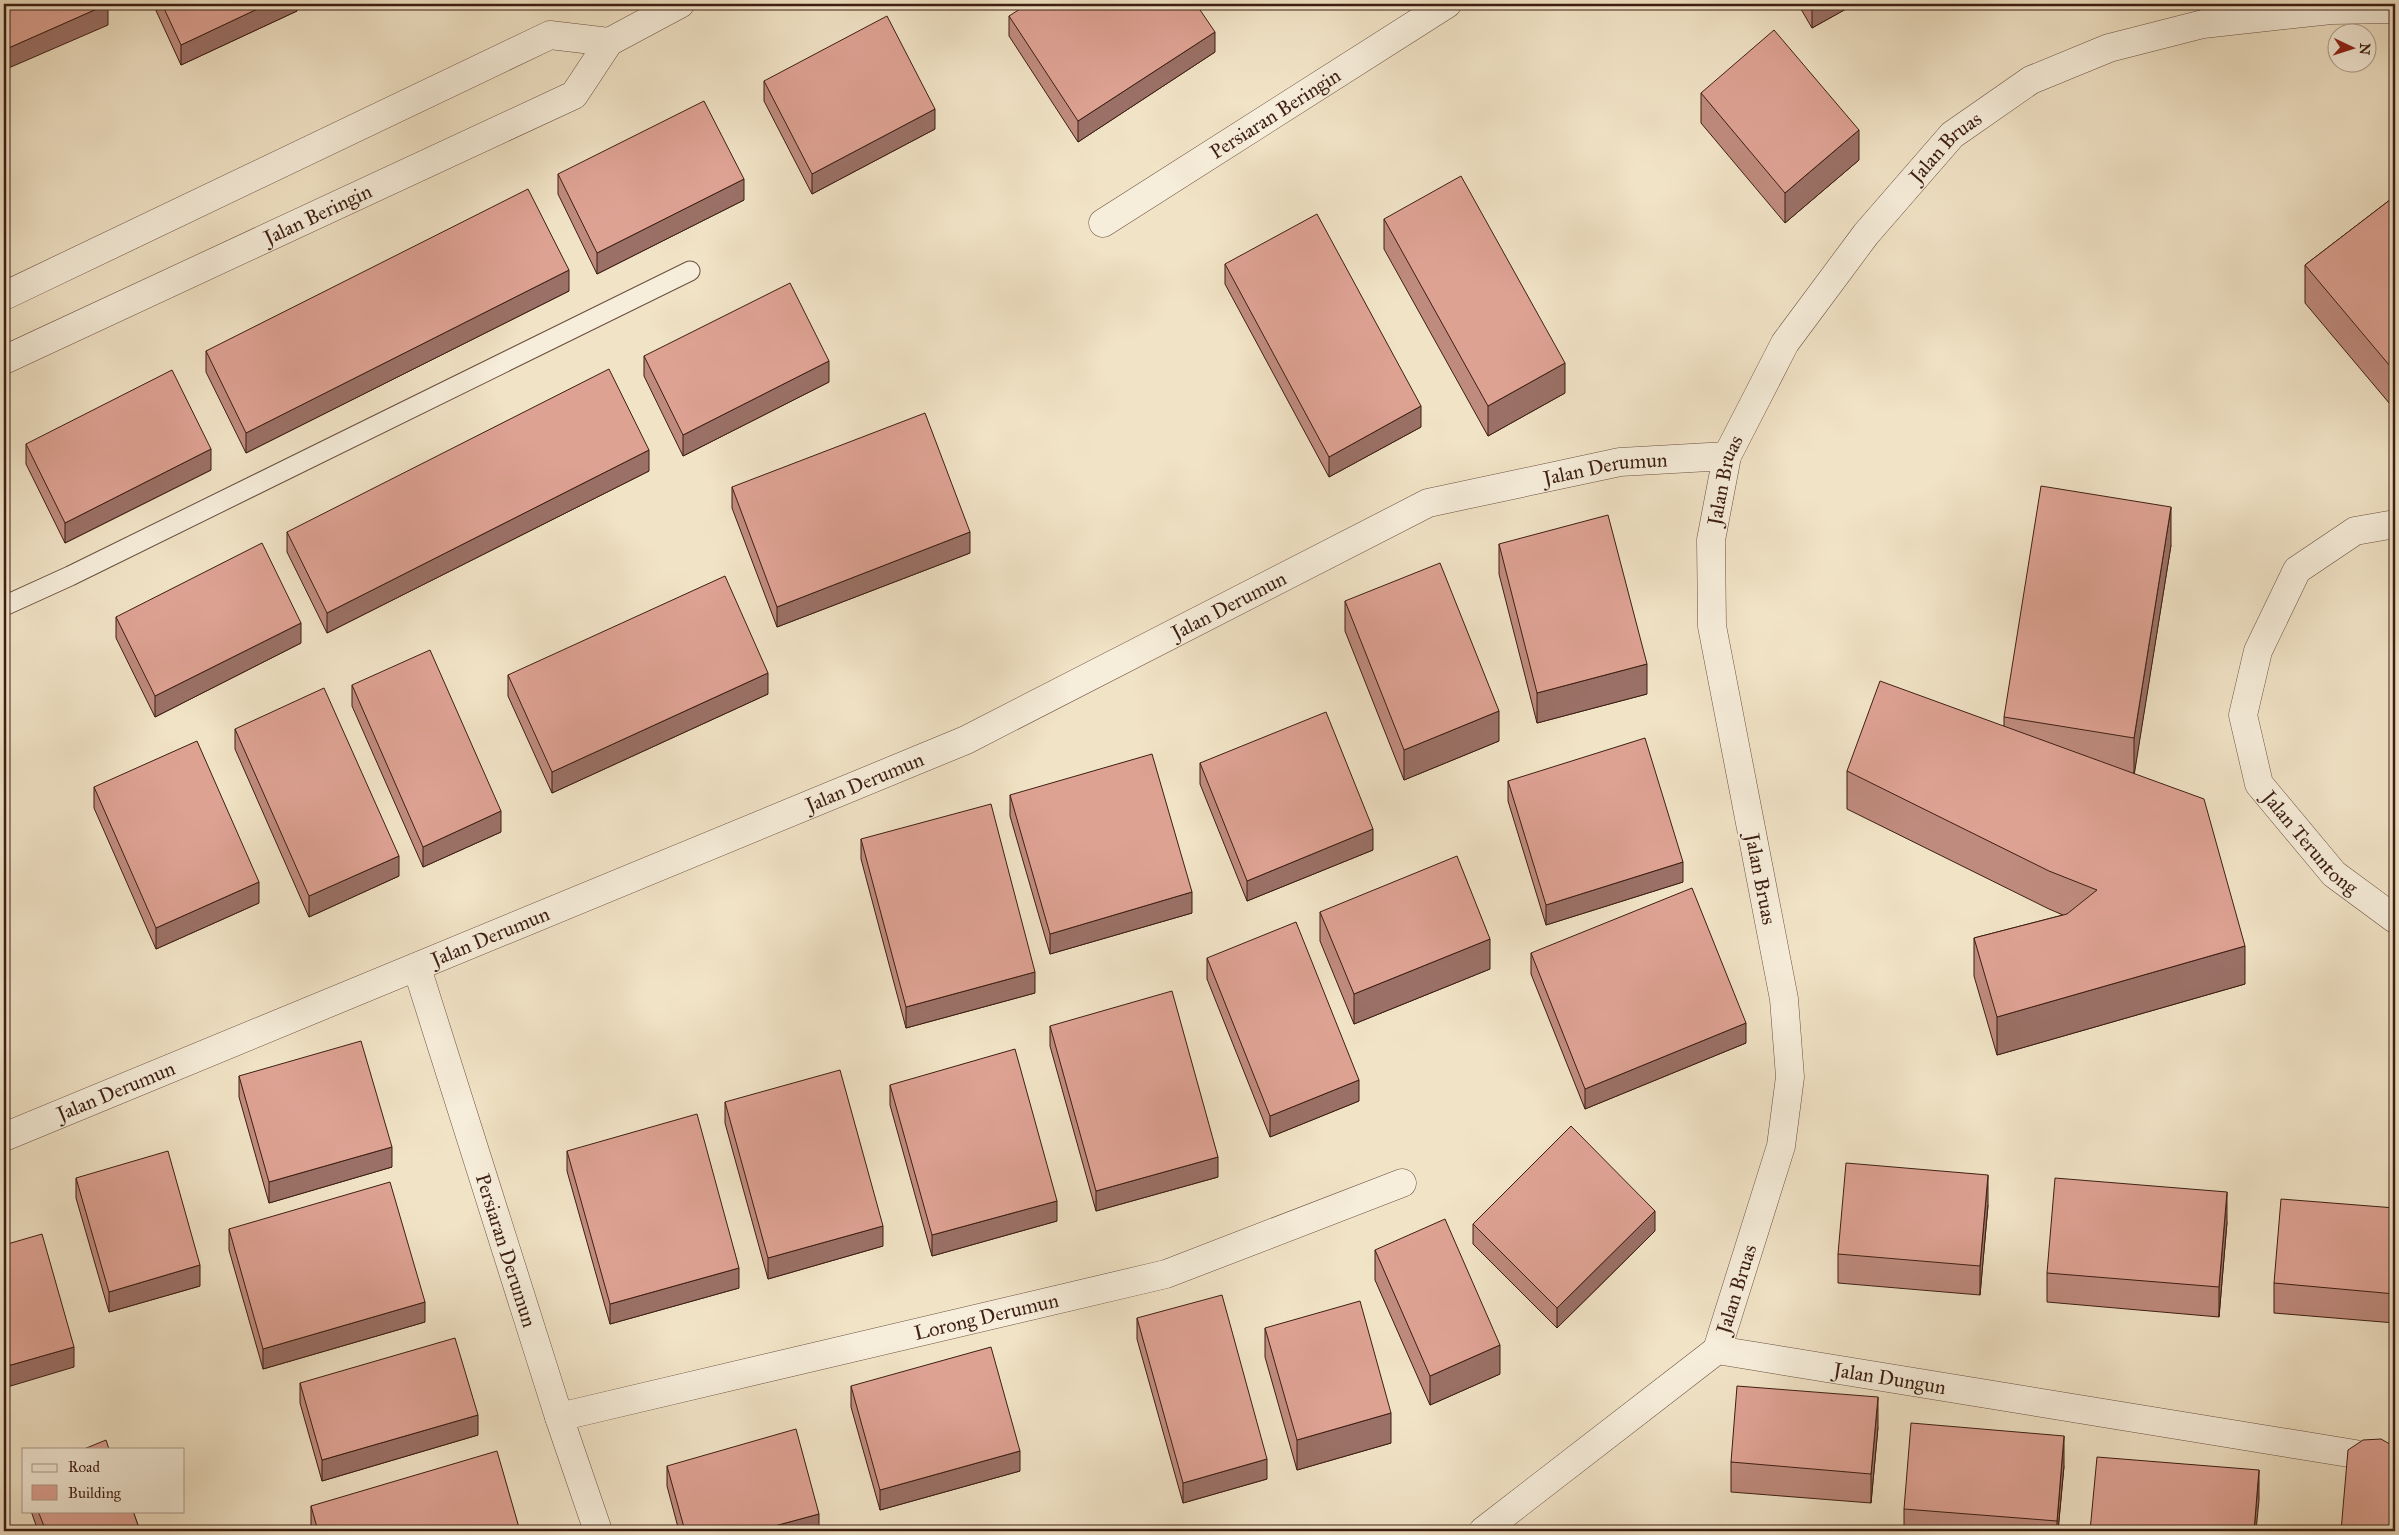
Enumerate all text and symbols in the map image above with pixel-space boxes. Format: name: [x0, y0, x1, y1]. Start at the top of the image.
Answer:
north arrow: [2326, 22, 2376, 72]
text: N: [2356, 42, 2373, 56]
street label: Persiaran Beringin: [1205, 63, 1345, 164]
street label: Jalan Bruas: [1903, 106, 1986, 190]
street label: Jalan Beringin: [258, 179, 376, 251]
street label: Jalan Bruas: [1702, 431, 1748, 529]
street label: Jalan Derumun: [1539, 447, 1668, 491]
street label: Jalan Derumun: [1166, 566, 1290, 646]
street label: Jalan Derumun: [800, 747, 927, 819]
street label: Jalan Teruntong: [2255, 784, 2363, 901]
street label: Jalan Bruas: [1739, 830, 1782, 927]
street label: Jalan Derumun: [426, 901, 553, 973]
street label: Jalan Derumun: [51, 1056, 179, 1128]
street label: Persiaran Derumun: [471, 1170, 542, 1330]
street label: Jalan Bruas: [1710, 1241, 1761, 1339]
street label: Lorong Derumun: [912, 1288, 1061, 1345]
street label: Jalan Dungun: [1830, 1357, 1948, 1399]
legend: [22, 1448, 185, 1512]
text: Road: [68, 1458, 100, 1476]
text: Building: [68, 1484, 122, 1502]

